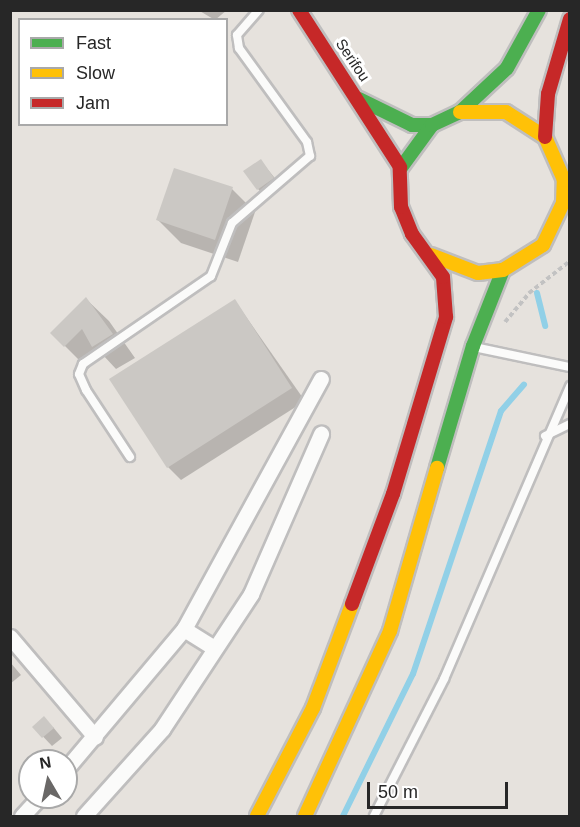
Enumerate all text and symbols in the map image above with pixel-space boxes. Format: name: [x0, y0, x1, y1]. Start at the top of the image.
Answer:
legend: [18, 18, 228, 126]
text: Fast: [76, 33, 111, 53]
street label: Serifou: [332, 35, 374, 85]
text: Slow: [76, 63, 115, 83]
text: Jam: [76, 93, 110, 113]
north arrow: [18, 749, 78, 809]
text: N: [38, 753, 52, 772]
scale bar: [370, 770, 511, 808]
text: 50 m: [378, 782, 418, 802]

